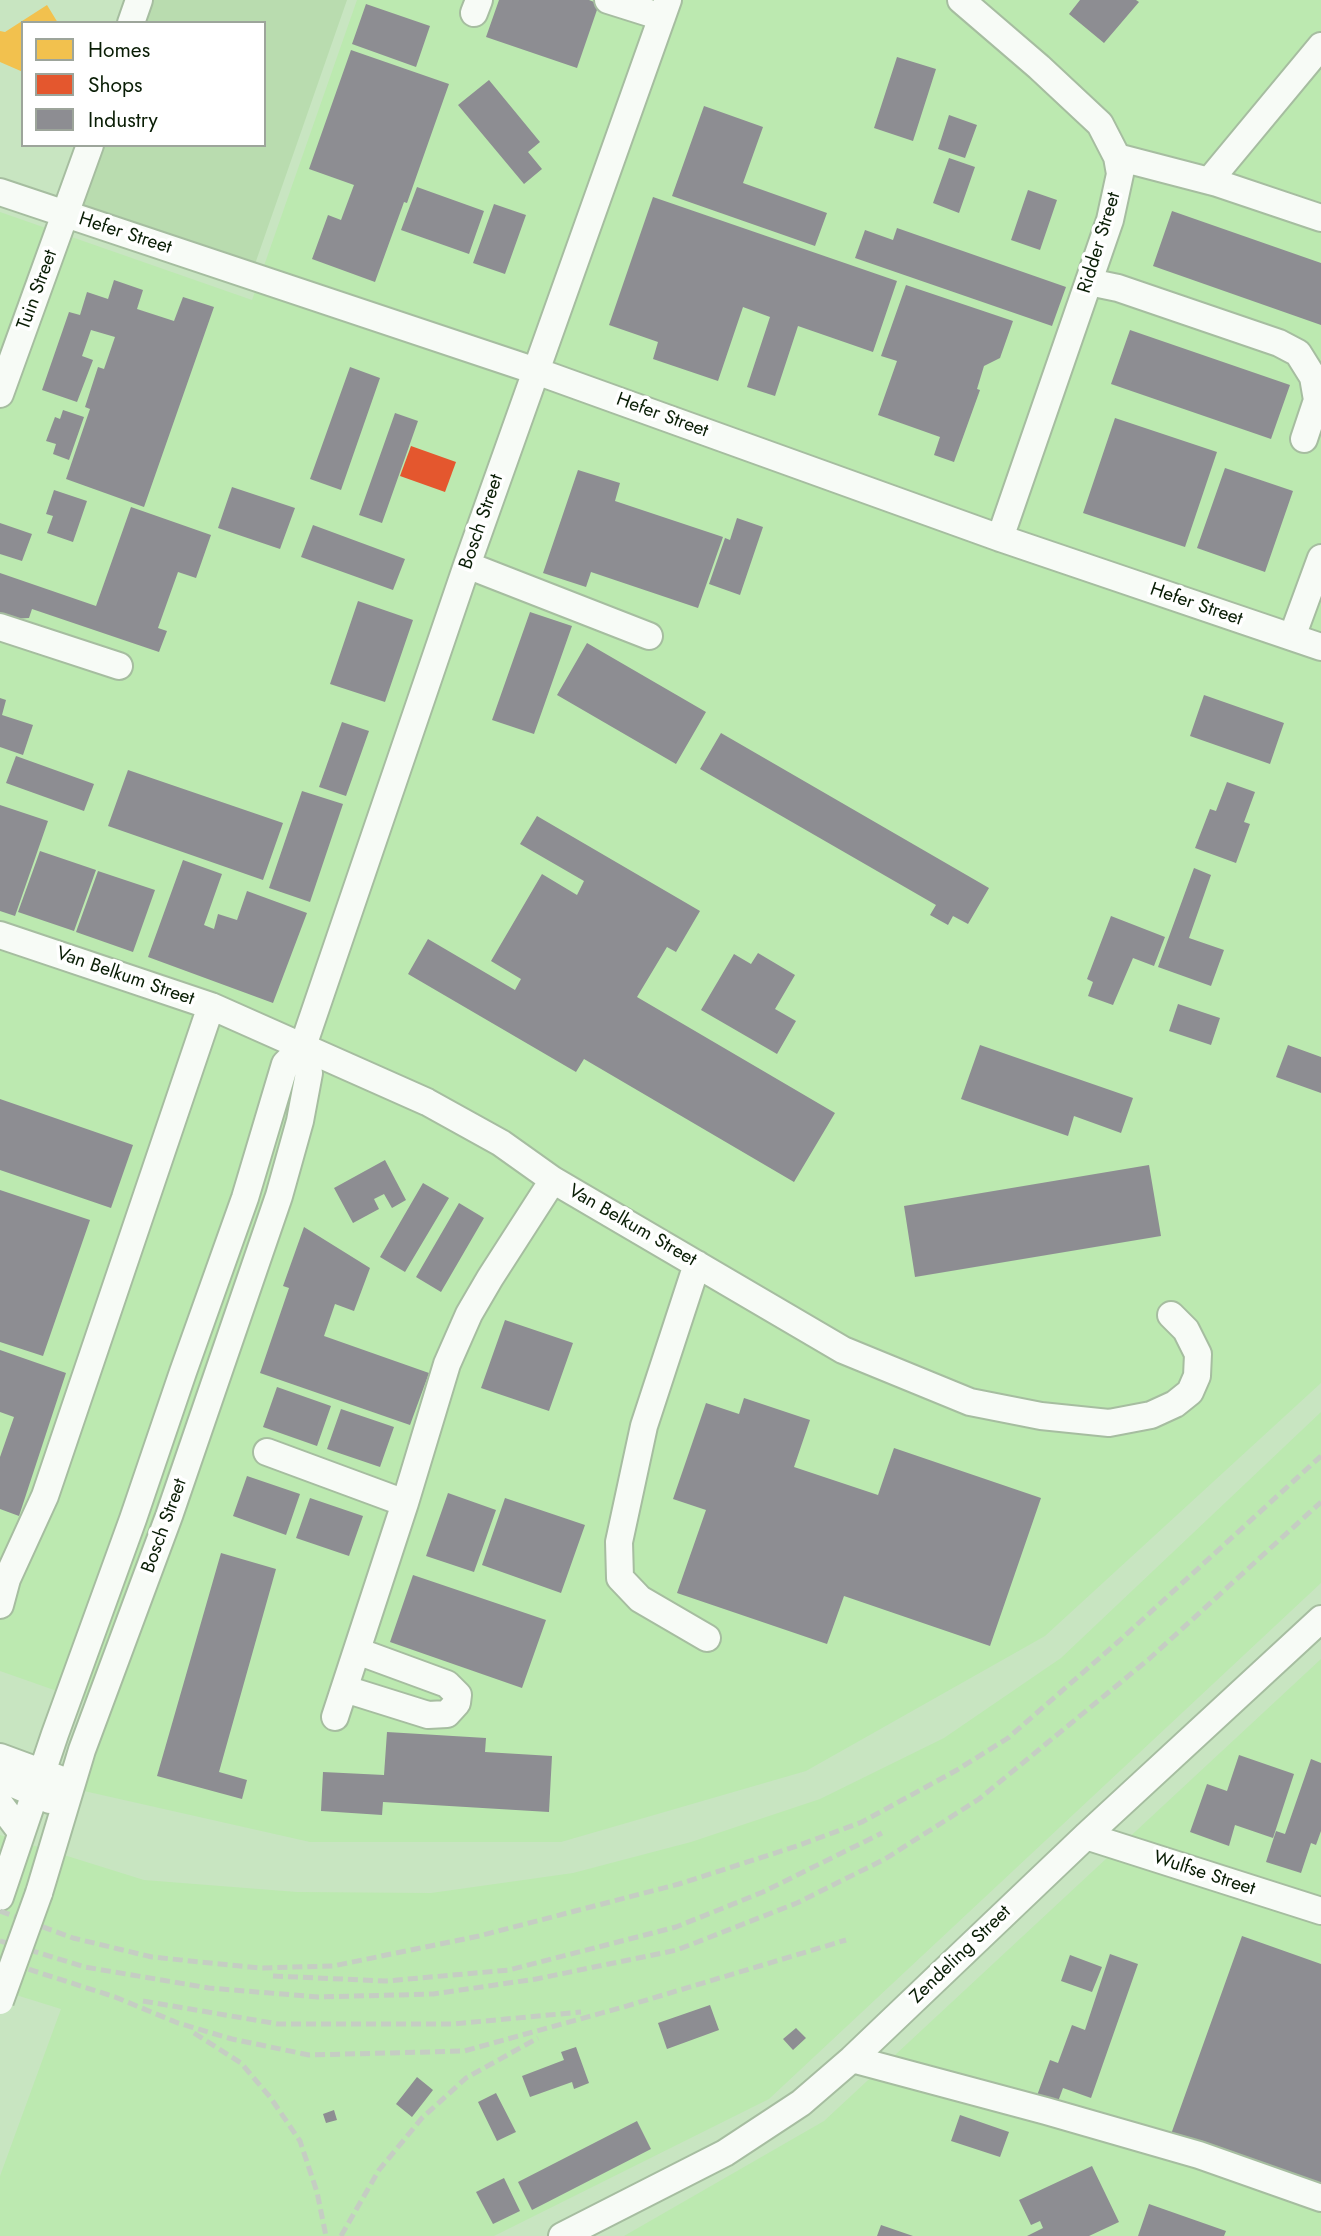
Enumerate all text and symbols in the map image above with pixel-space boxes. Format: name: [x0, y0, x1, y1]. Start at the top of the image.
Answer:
legend: [21, 21, 266, 147]
text: Homes: [88, 35, 150, 65]
text: Shops: [88, 70, 142, 100]
text: Industry: [88, 105, 158, 135]
street label: Ridder Street: [1074, 190, 1126, 296]
street label: Hefer Street: [76, 208, 174, 260]
street label: Tuin Street: [13, 247, 63, 333]
street label: Hefer Street: [613, 389, 711, 443]
street label: Bosch Street: [455, 472, 509, 572]
street label: Hefer Street: [1147, 579, 1245, 631]
street label: Van Belkum Street: [53, 943, 197, 1011]
street label: Van Belkum Street: [564, 1180, 700, 1272]
street label: Bosch Street: [137, 1476, 193, 1576]
street label: Wulfse Street: [1150, 1847, 1258, 1901]
street label: Zendeling Street: [906, 1901, 1016, 2009]

